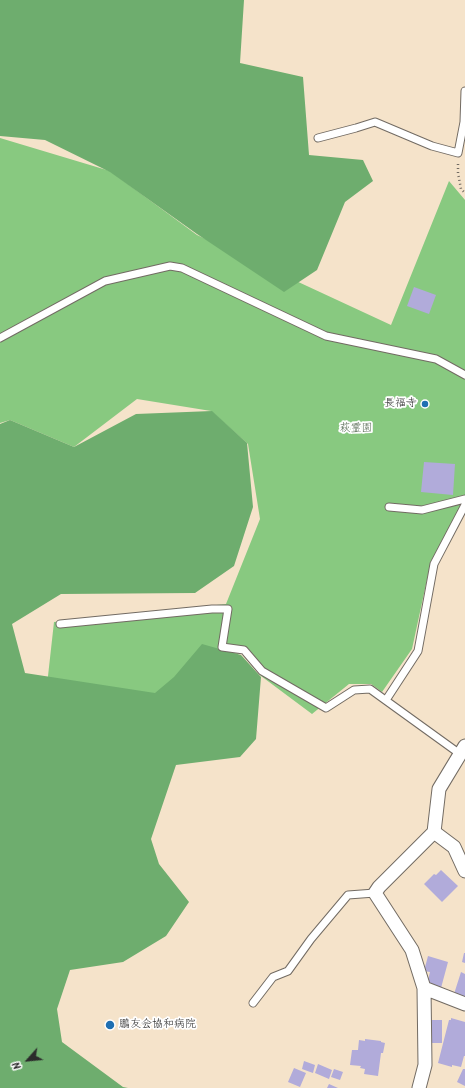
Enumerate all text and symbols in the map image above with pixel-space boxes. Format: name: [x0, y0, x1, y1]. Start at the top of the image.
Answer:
place label: 長福寺: [384, 397, 417, 411]
marker: 長福寺: [420, 399, 430, 409]
park label: 萩霊園: [340, 422, 372, 436]
place label: 鵬友会協和病院: [119, 1018, 196, 1032]
marker: 鵬友会協和病院: [104, 1019, 116, 1031]
north arrow: [8, 1040, 48, 1080]
text: N: [8, 1058, 27, 1073]

